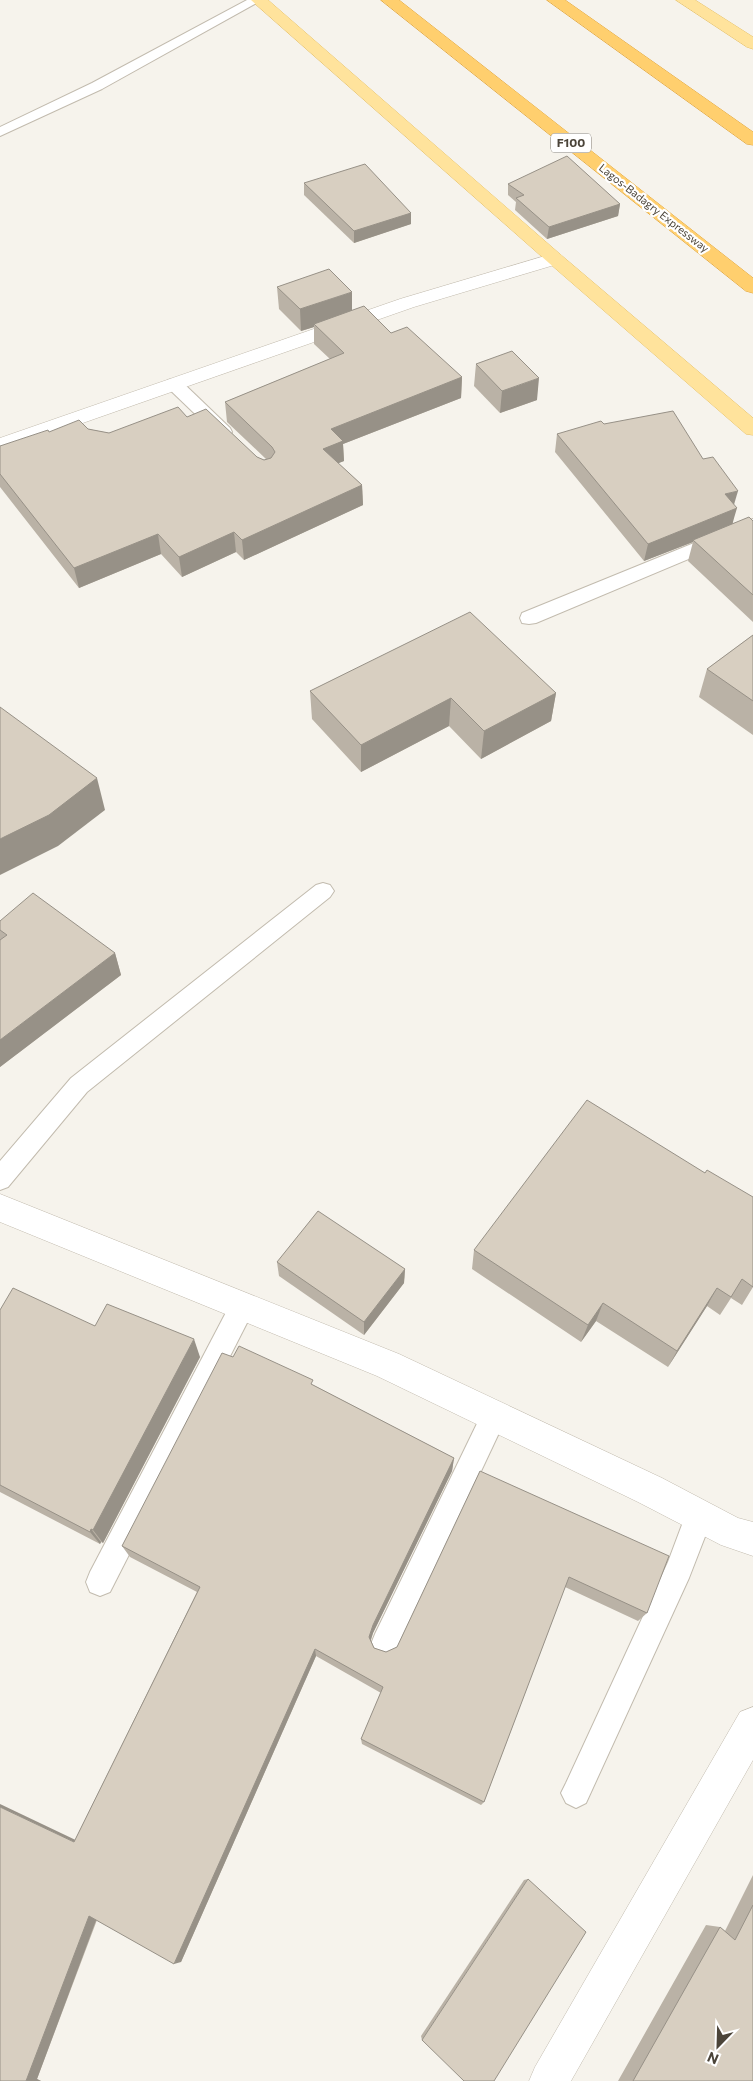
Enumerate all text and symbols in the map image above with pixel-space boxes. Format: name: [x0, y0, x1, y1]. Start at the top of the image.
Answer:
road number: F100: [551, 134, 591, 152]
street label: Lagos-Badagry Expressway: [597, 161, 712, 255]
north arrow: [693, 2021, 743, 2071]
text: N: [705, 2049, 721, 2068]

